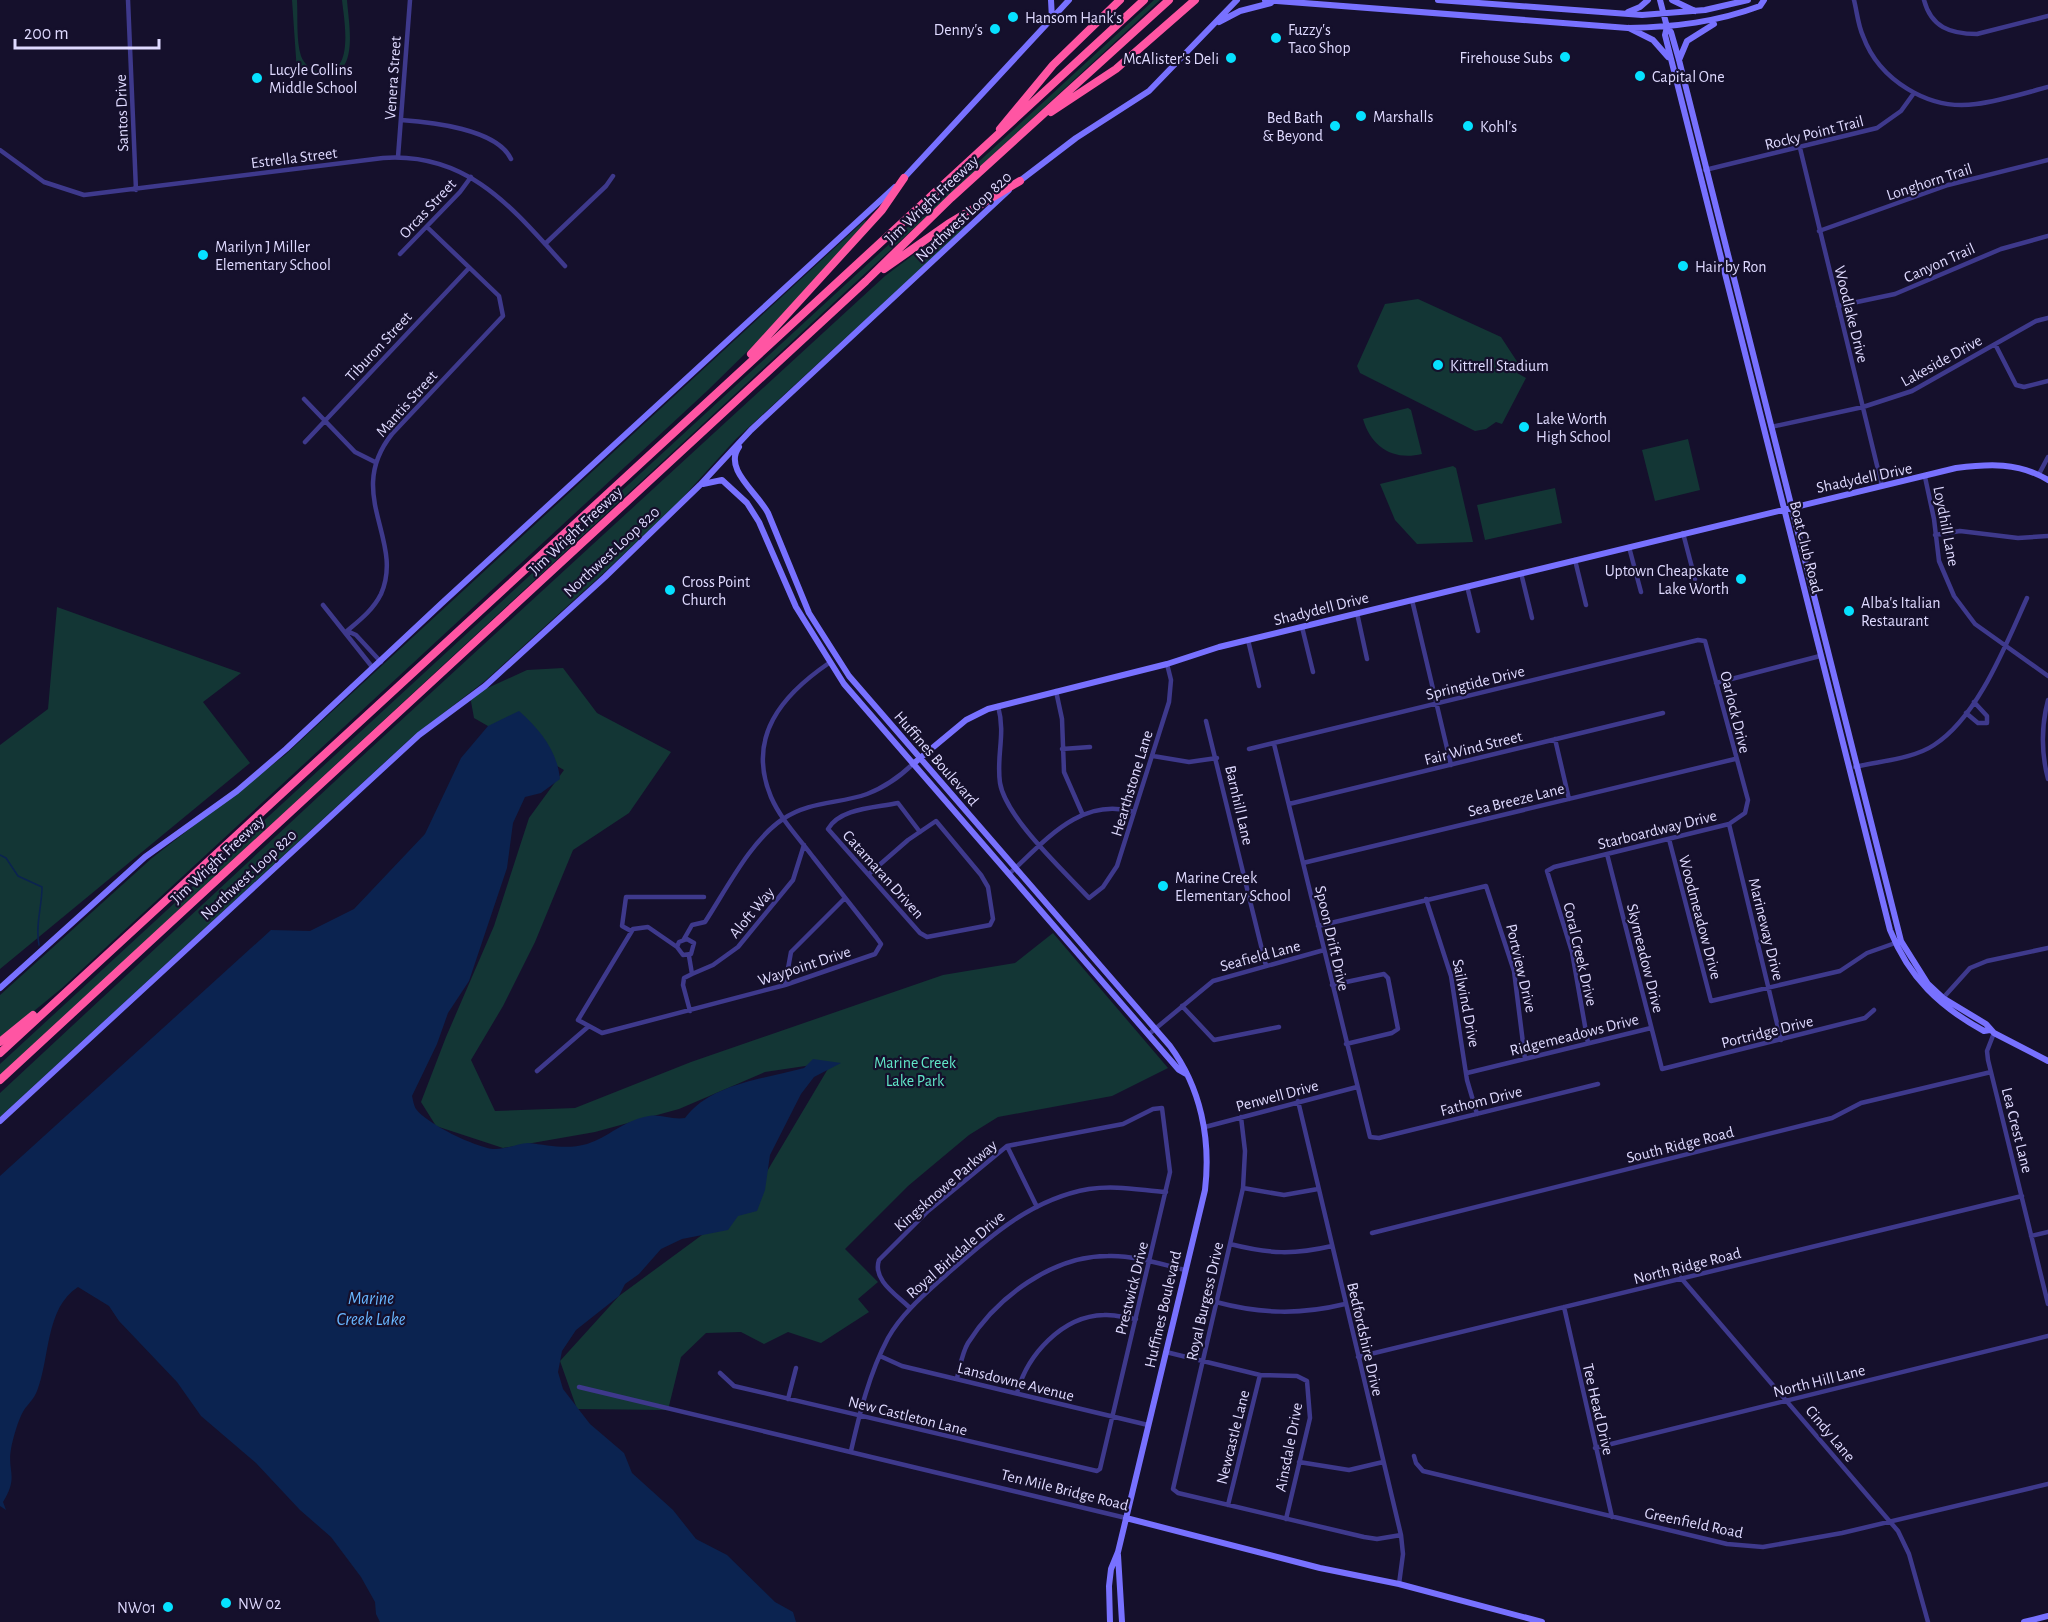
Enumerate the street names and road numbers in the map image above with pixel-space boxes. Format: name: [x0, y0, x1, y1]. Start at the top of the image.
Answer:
street label: Venera Street: [382, 36, 404, 121]
street label: Santos Drive: [113, 74, 131, 152]
street label: Rocky Point Trail: [1763, 113, 1866, 154]
street label: Estrella Street: [250, 145, 338, 171]
street label: Jim Wright Freeway: [882, 152, 982, 248]
street label: Longhorn Trail: [1884, 161, 1974, 203]
street label: Northwest Loop 820: [913, 168, 1015, 265]
street label: Orcas Street: [396, 176, 459, 242]
street label: Canyon Trail: [1902, 240, 1978, 287]
street label: Woodlake Drive: [1831, 264, 1871, 364]
street label: Tiburon Street: [342, 309, 415, 385]
street label: Lakeside Drive: [1898, 332, 1985, 390]
street label: Mantis Street: [373, 367, 441, 440]
street label: Shadydell Drive: [1815, 460, 1914, 497]
street label: Jim Wright Freeway: [526, 483, 626, 579]
street label: Loydhill Lane: [1929, 485, 1962, 568]
street label: Boat Club Road: [1787, 499, 1825, 595]
street label: Northwest Loop 820: [561, 503, 663, 600]
street label: Shadydell Drive: [1272, 589, 1371, 629]
street label: Springtide Drive: [1424, 663, 1526, 703]
street label: Oarlock Drive: [1717, 670, 1753, 755]
street label: Huffines Boulevard: [891, 708, 982, 809]
street label: Hearthstone Lane: [1108, 728, 1156, 838]
street label: Fair Wind Street: [1423, 728, 1524, 768]
street label: Barnhill Lane: [1222, 764, 1256, 847]
street label: Sea Breeze Lane: [1466, 780, 1566, 820]
street label: Starboardway Drive: [1596, 807, 1719, 853]
street label: Jim Wright Freeway: [168, 812, 268, 908]
street label: Northwest Loop 820: [198, 826, 300, 923]
street label: Catamaran Driven: [840, 827, 927, 922]
street label: Woodmeadow Drive: [1676, 853, 1724, 981]
street label: Marineway Drive: [1745, 876, 1786, 982]
street label: Aloft Way: [726, 884, 778, 942]
street label: Spoon Drift Drive: [1312, 884, 1352, 992]
street label: Coral Creek Drive: [1560, 901, 1600, 1008]
street label: Skymeadow Drive: [1623, 902, 1666, 1015]
street label: Portview Drive: [1503, 922, 1539, 1014]
street label: Seafield Lane: [1218, 938, 1302, 974]
street label: Waypoint Drive: [756, 943, 853, 989]
street label: Sailwind Drive: [1450, 958, 1482, 1049]
street label: Ridgemeadows Drive: [1508, 1011, 1640, 1059]
street label: Portridge Drive: [1720, 1013, 1815, 1051]
street label: Penwell Drive: [1234, 1077, 1320, 1115]
street label: Fathom Drive: [1439, 1083, 1524, 1119]
street label: Lea Crest Lane: [1999, 1086, 2035, 1175]
street label: South Ridge Road: [1625, 1124, 1736, 1166]
street label: Kingsknowe Parkway: [891, 1137, 1001, 1235]
street label: Royal Birkdale Drive: [904, 1208, 1008, 1302]
street label: Prestwick Drive: [1113, 1240, 1151, 1337]
street label: Royal Burgess Drive: [1184, 1240, 1227, 1362]
street label: North Ridge Road: [1632, 1245, 1743, 1287]
street label: Huffines Boulevard: [1142, 1249, 1184, 1369]
street label: Bedfordshire Drive: [1344, 1281, 1386, 1398]
street label: Lansdowne Avenue: [956, 1360, 1076, 1404]
street label: Tee Head Drive: [1580, 1362, 1616, 1457]
street label: North Hill Lane: [1771, 1362, 1867, 1400]
street label: Newcastle Lane: [1214, 1389, 1252, 1486]
street label: New Castleton Lane: [846, 1393, 969, 1439]
street label: Ainsdale Drive: [1273, 1401, 1305, 1493]
street label: Cindy Lane: [1802, 1403, 1858, 1465]
street label: Ten Mile Bridge Road: [999, 1466, 1130, 1514]
street label: Greenfield Road: [1643, 1505, 1744, 1541]

